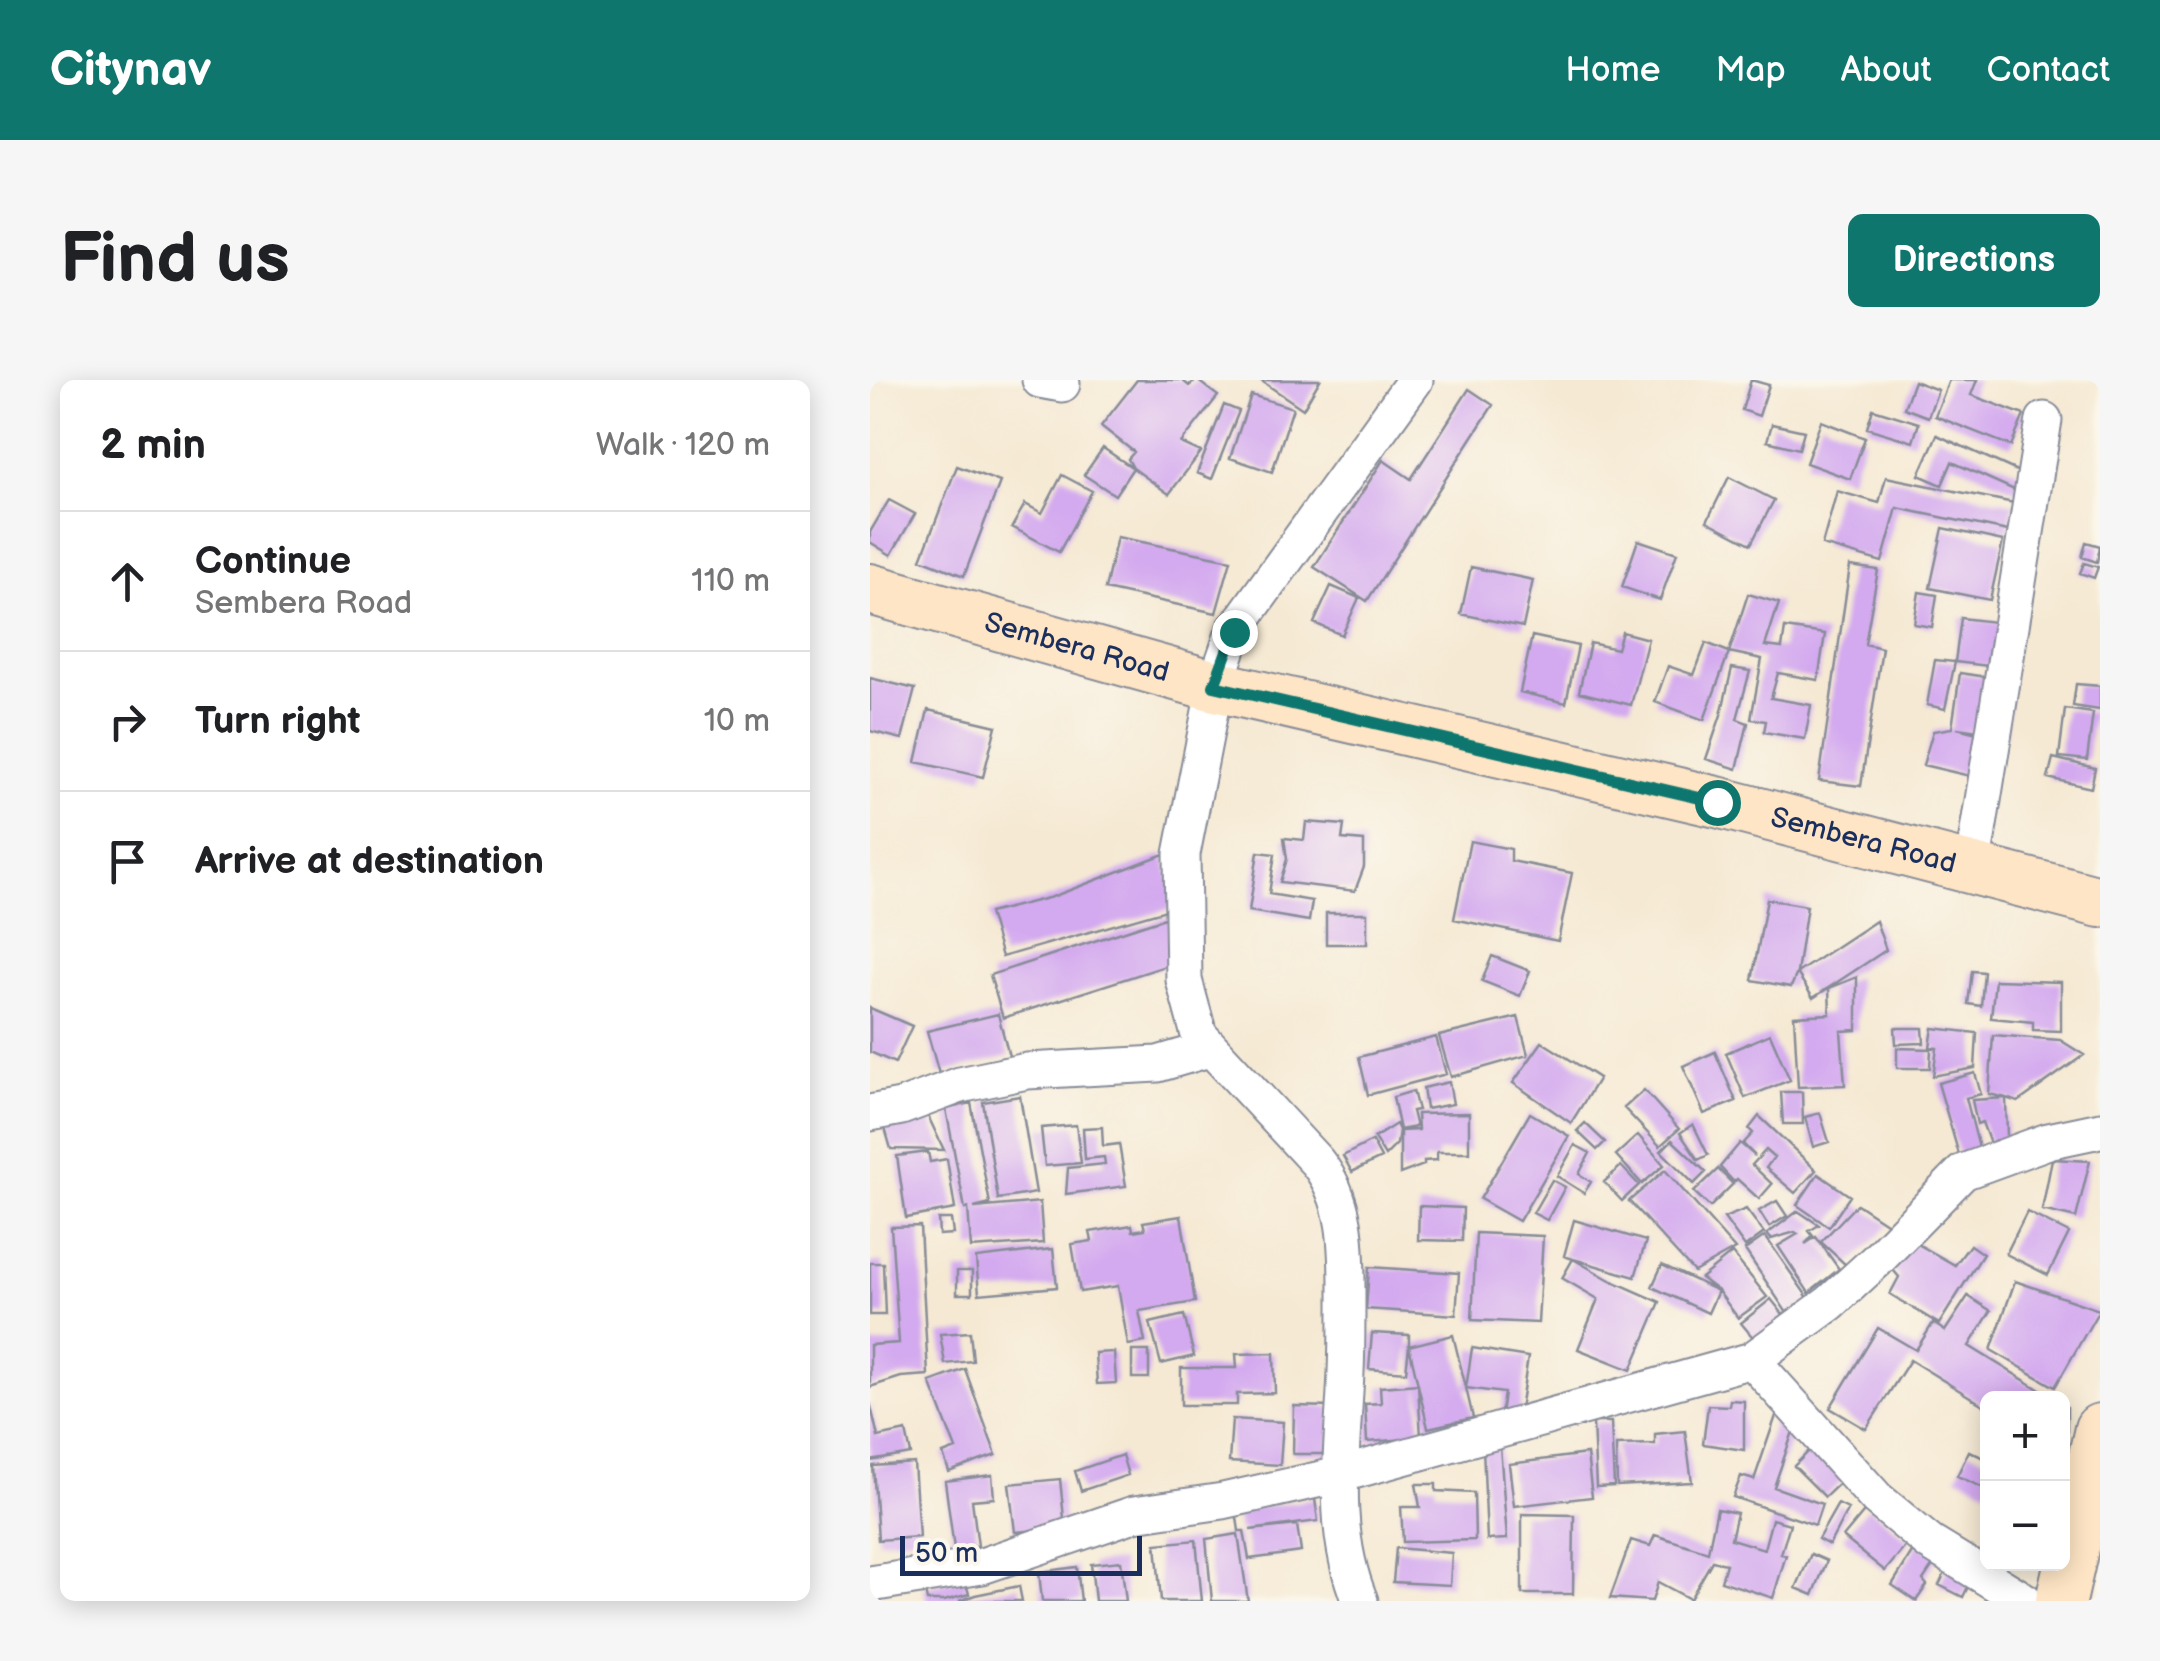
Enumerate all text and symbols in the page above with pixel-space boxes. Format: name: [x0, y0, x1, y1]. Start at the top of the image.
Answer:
text: Citynav: [50, 42, 211, 99]
text: Home: [1565, 49, 1660, 92]
text: Map: [1715, 49, 1786, 92]
text: About: [1841, 49, 1932, 92]
text: Contact: [1987, 49, 2110, 92]
button: Directions: [1848, 214, 2100, 307]
text: Find us: [60, 218, 290, 302]
text: 2 min: [100, 420, 206, 471]
text: Walk · 120 m: [596, 426, 770, 465]
text: Continue: [195, 539, 351, 584]
icon: ahead: [100, 554, 155, 609]
text: 110 m: [691, 562, 770, 601]
text: Sembera Road: [195, 584, 412, 623]
street label: Sembera Road: [981, 606, 1173, 689]
route end: [1212, 610, 1258, 656]
icon: right: [100, 694, 155, 749]
text: Turn right: [195, 699, 360, 744]
text: 10 m: [704, 702, 770, 741]
route start: [1695, 780, 1741, 826]
street label: Sembera Road: [1767, 800, 1960, 880]
icon: arrive: [100, 834, 155, 889]
text: Arrive at destination: [195, 839, 544, 884]
map controls: [1980, 1391, 2070, 1571]
button: +: [1980, 1391, 2070, 1481]
button: −: [1980, 1481, 2070, 1571]
scale bar: [900, 1531, 1142, 1576]
text: 50 m: [915, 1537, 978, 1570]

